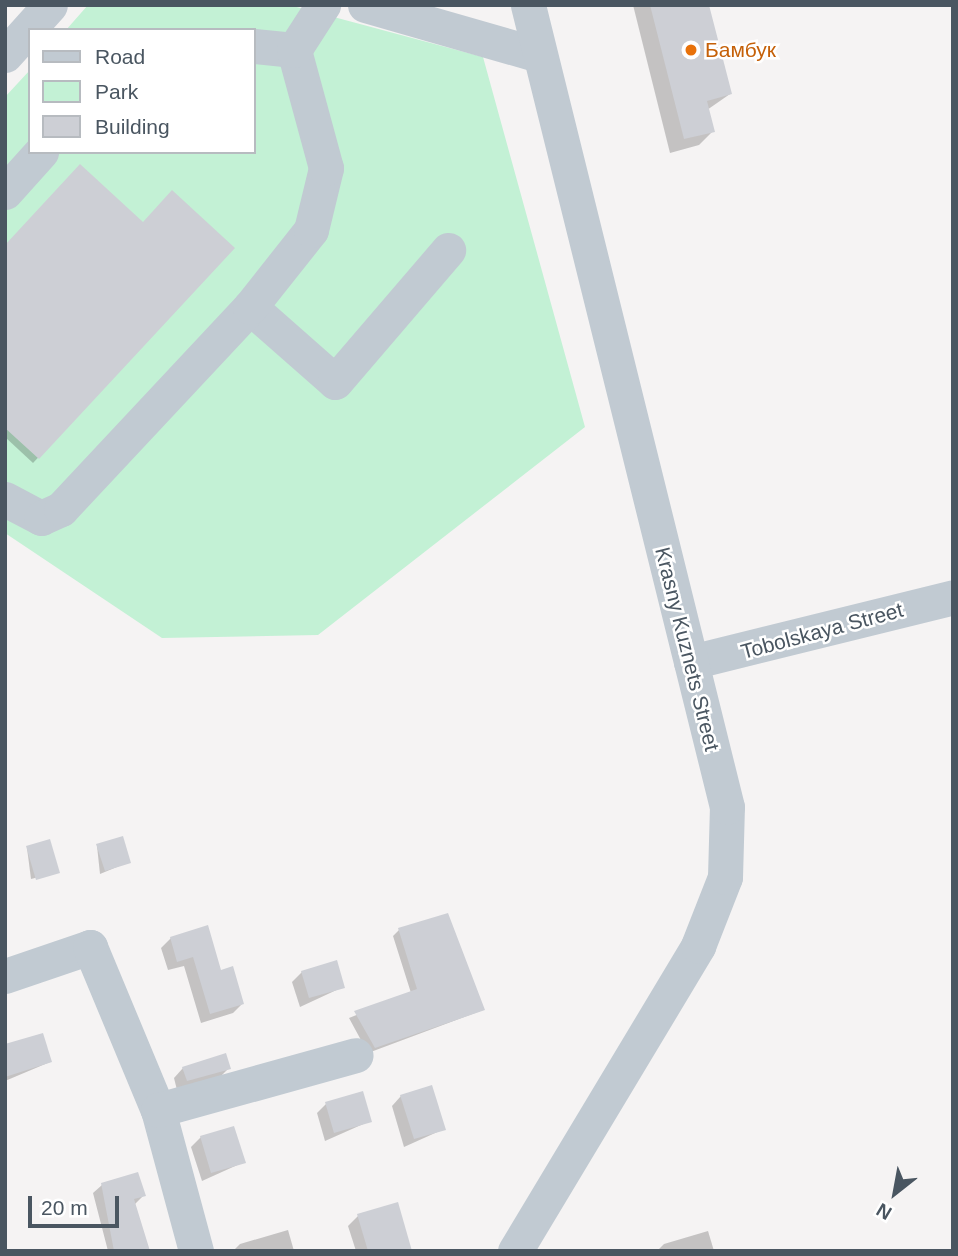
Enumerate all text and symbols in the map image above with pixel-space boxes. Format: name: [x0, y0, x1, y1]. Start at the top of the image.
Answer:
legend: [28, 28, 256, 154]
place label: Бамбук: [705, 37, 776, 63]
marker: Бамбук: [683, 42, 699, 58]
text: Road: [95, 45, 145, 68]
text: Park: [95, 80, 138, 103]
text: Building: [95, 115, 170, 138]
street label: Krasny Kuznets Street: [650, 545, 724, 753]
street label: Tobolskaya Street: [738, 597, 906, 665]
north arrow: [860, 1158, 930, 1228]
scale bar: [32, 1182, 122, 1226]
text: 20 m: [41, 1196, 88, 1219]
text: N: [873, 1199, 895, 1224]

